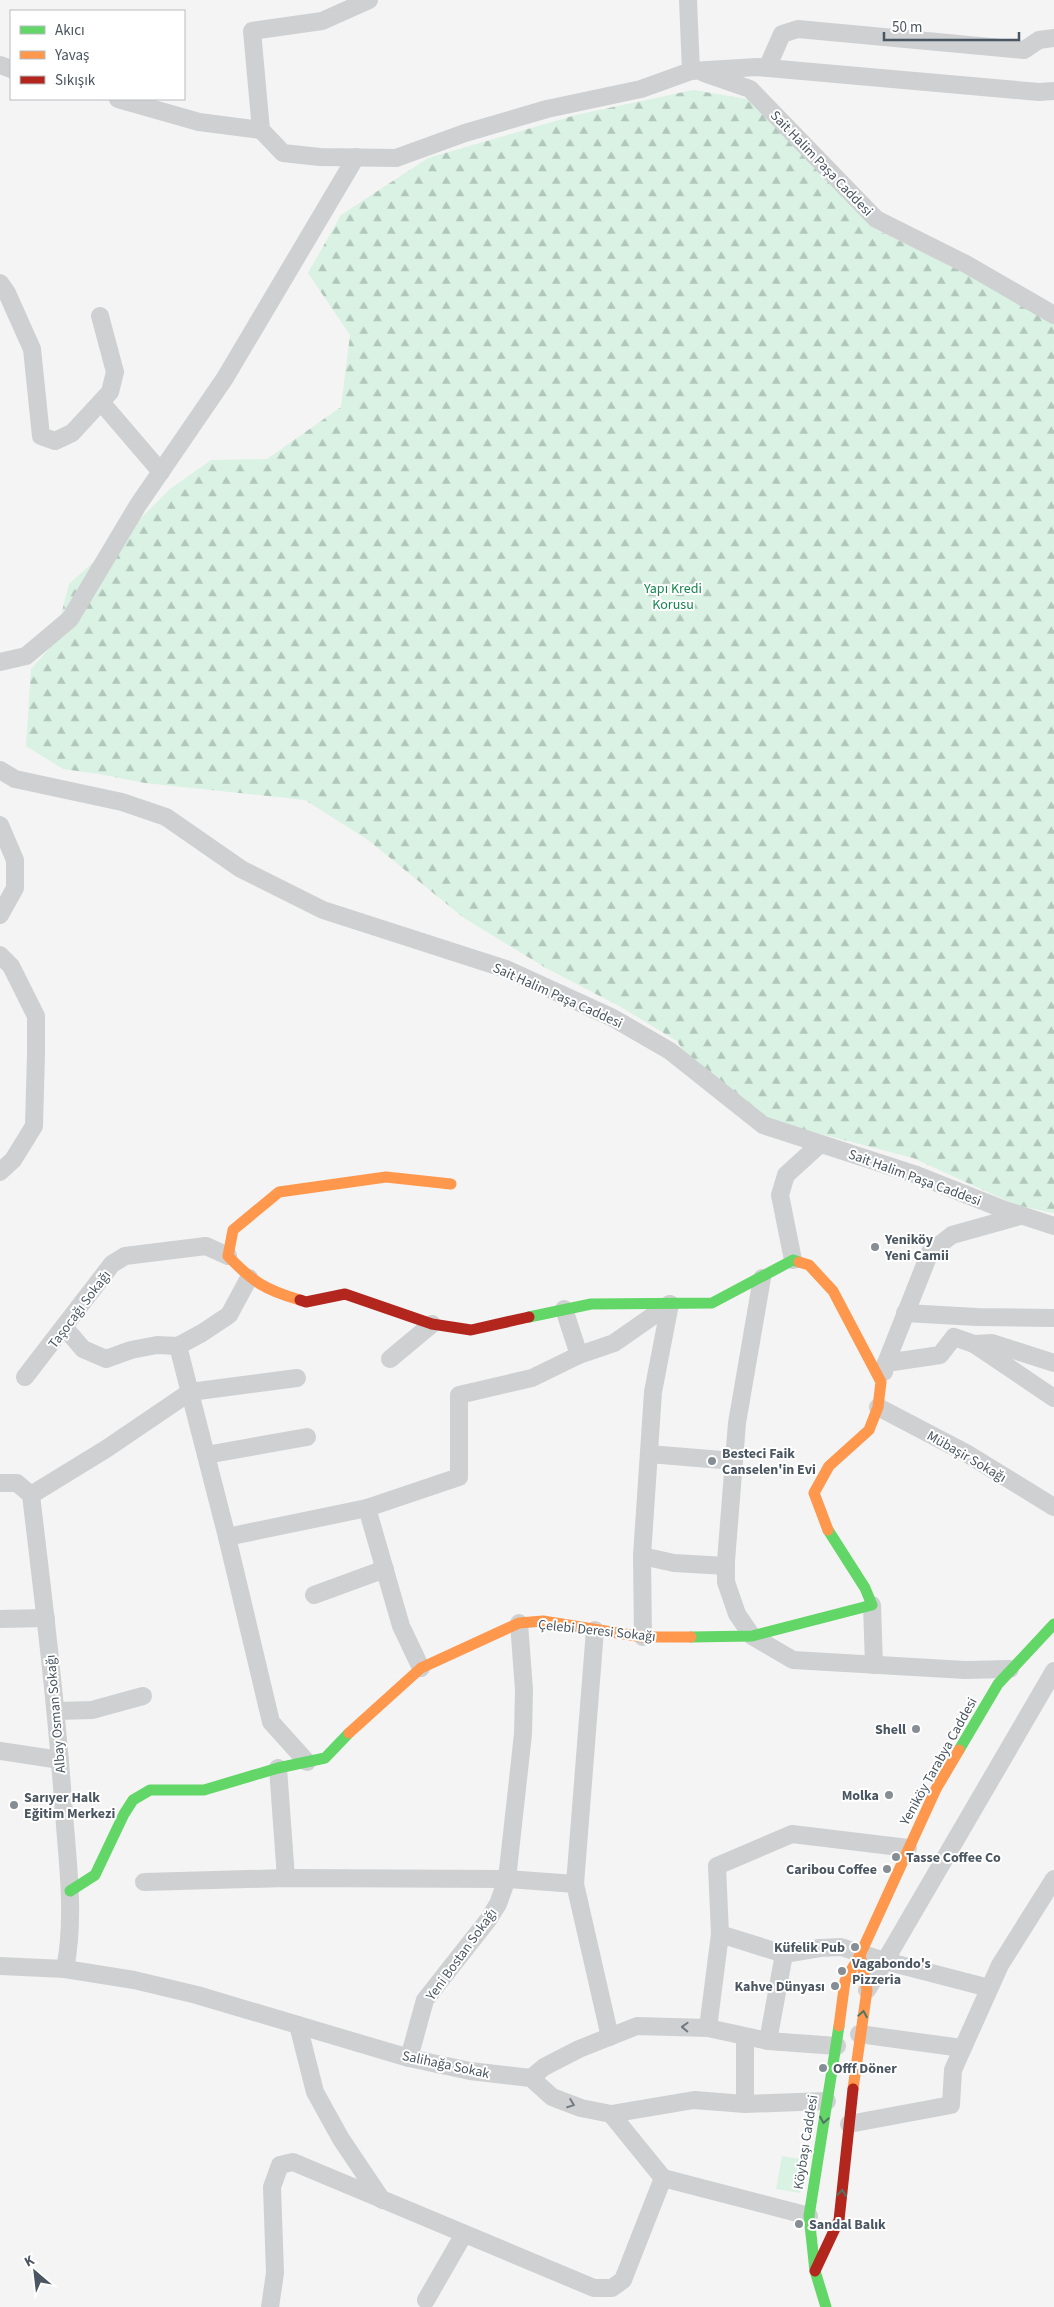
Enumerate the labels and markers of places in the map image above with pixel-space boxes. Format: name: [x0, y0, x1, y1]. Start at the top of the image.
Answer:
place label: Yeniköy Yeni Camii: [884, 1230, 949, 1266]
marker: Yeniköy Yeni Camii: [869, 1241, 881, 1253]
place label: Besteci Faik Canselen'in Evi: [722, 1444, 816, 1480]
marker: Besteci Faik Canselen'in Evi: [706, 1455, 718, 1467]
place label: Shell: [875, 1720, 906, 1740]
marker: Shell: [910, 1723, 922, 1735]
place label: Molka: [842, 1786, 879, 1806]
place label: Sarıyer Halk Eğitim Merkezi: [24, 1788, 115, 1824]
marker: Molka: [883, 1789, 895, 1801]
marker: Sarıyer Halk Eğitim Merkezi: [8, 1799, 20, 1811]
place label: Tasse Coffee Co: [906, 1848, 1001, 1868]
marker: Tasse Coffee Co: [890, 1851, 902, 1863]
place label: Caribou Coffee: [786, 1860, 877, 1880]
marker: Caribou Coffee: [881, 1863, 893, 1875]
place label: Küfelik Pub: [774, 1938, 845, 1958]
marker: Küfelik Pub: [849, 1941, 861, 1953]
place label: Vagabondo's Pizzeria: [851, 1954, 931, 1990]
marker: Vagabondo's Pizzeria: [836, 1965, 848, 1977]
place label: Kahve Dünyası: [734, 1977, 825, 1997]
marker: Kahve Dünyası: [829, 1980, 841, 1992]
place label: Offf Döner: [833, 2059, 897, 2079]
marker: Offf Döner: [817, 2062, 829, 2074]
place label: Sandal Balık: [809, 2215, 886, 2235]
marker: Sandal Balık: [793, 2218, 805, 2230]

